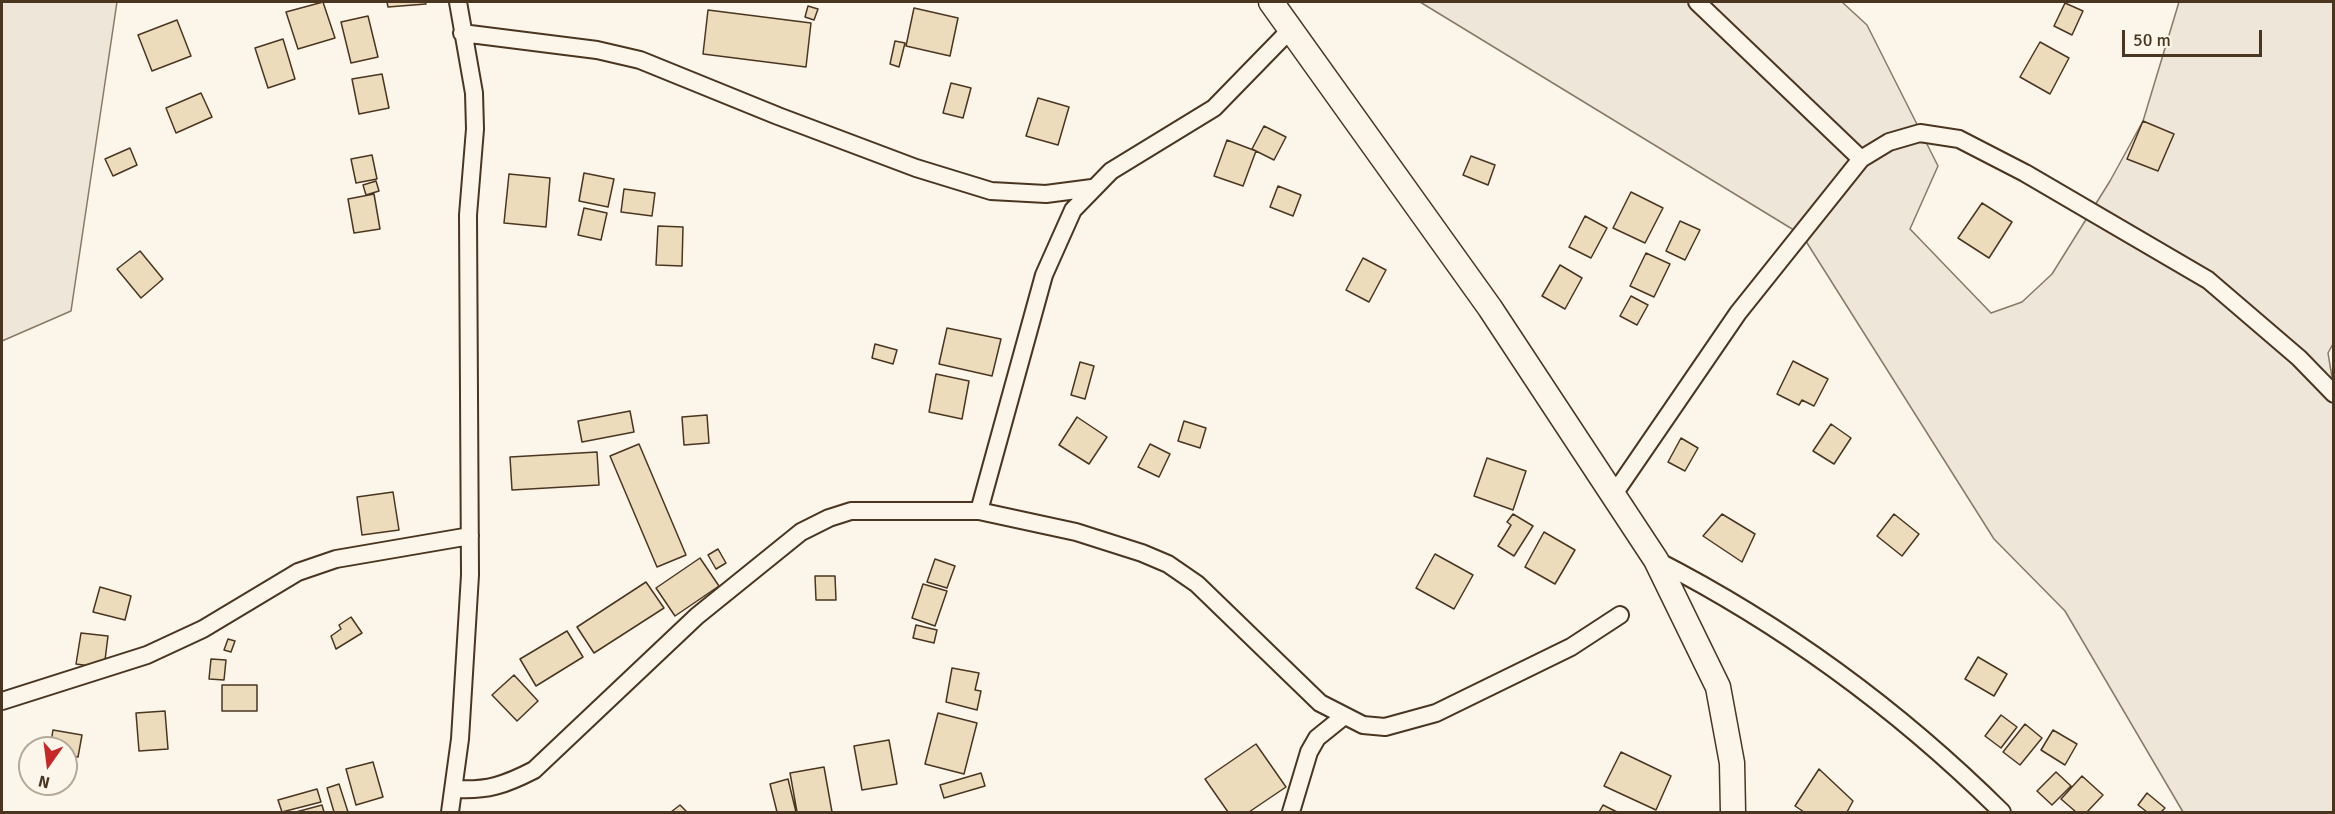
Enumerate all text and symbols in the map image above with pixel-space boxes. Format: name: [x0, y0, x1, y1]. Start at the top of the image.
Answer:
scale bar: [2125, 18, 2264, 56]
text: 50 m: [2133, 29, 2171, 51]
north arrow: [18, 736, 78, 796]
text: N: [36, 770, 52, 793]

